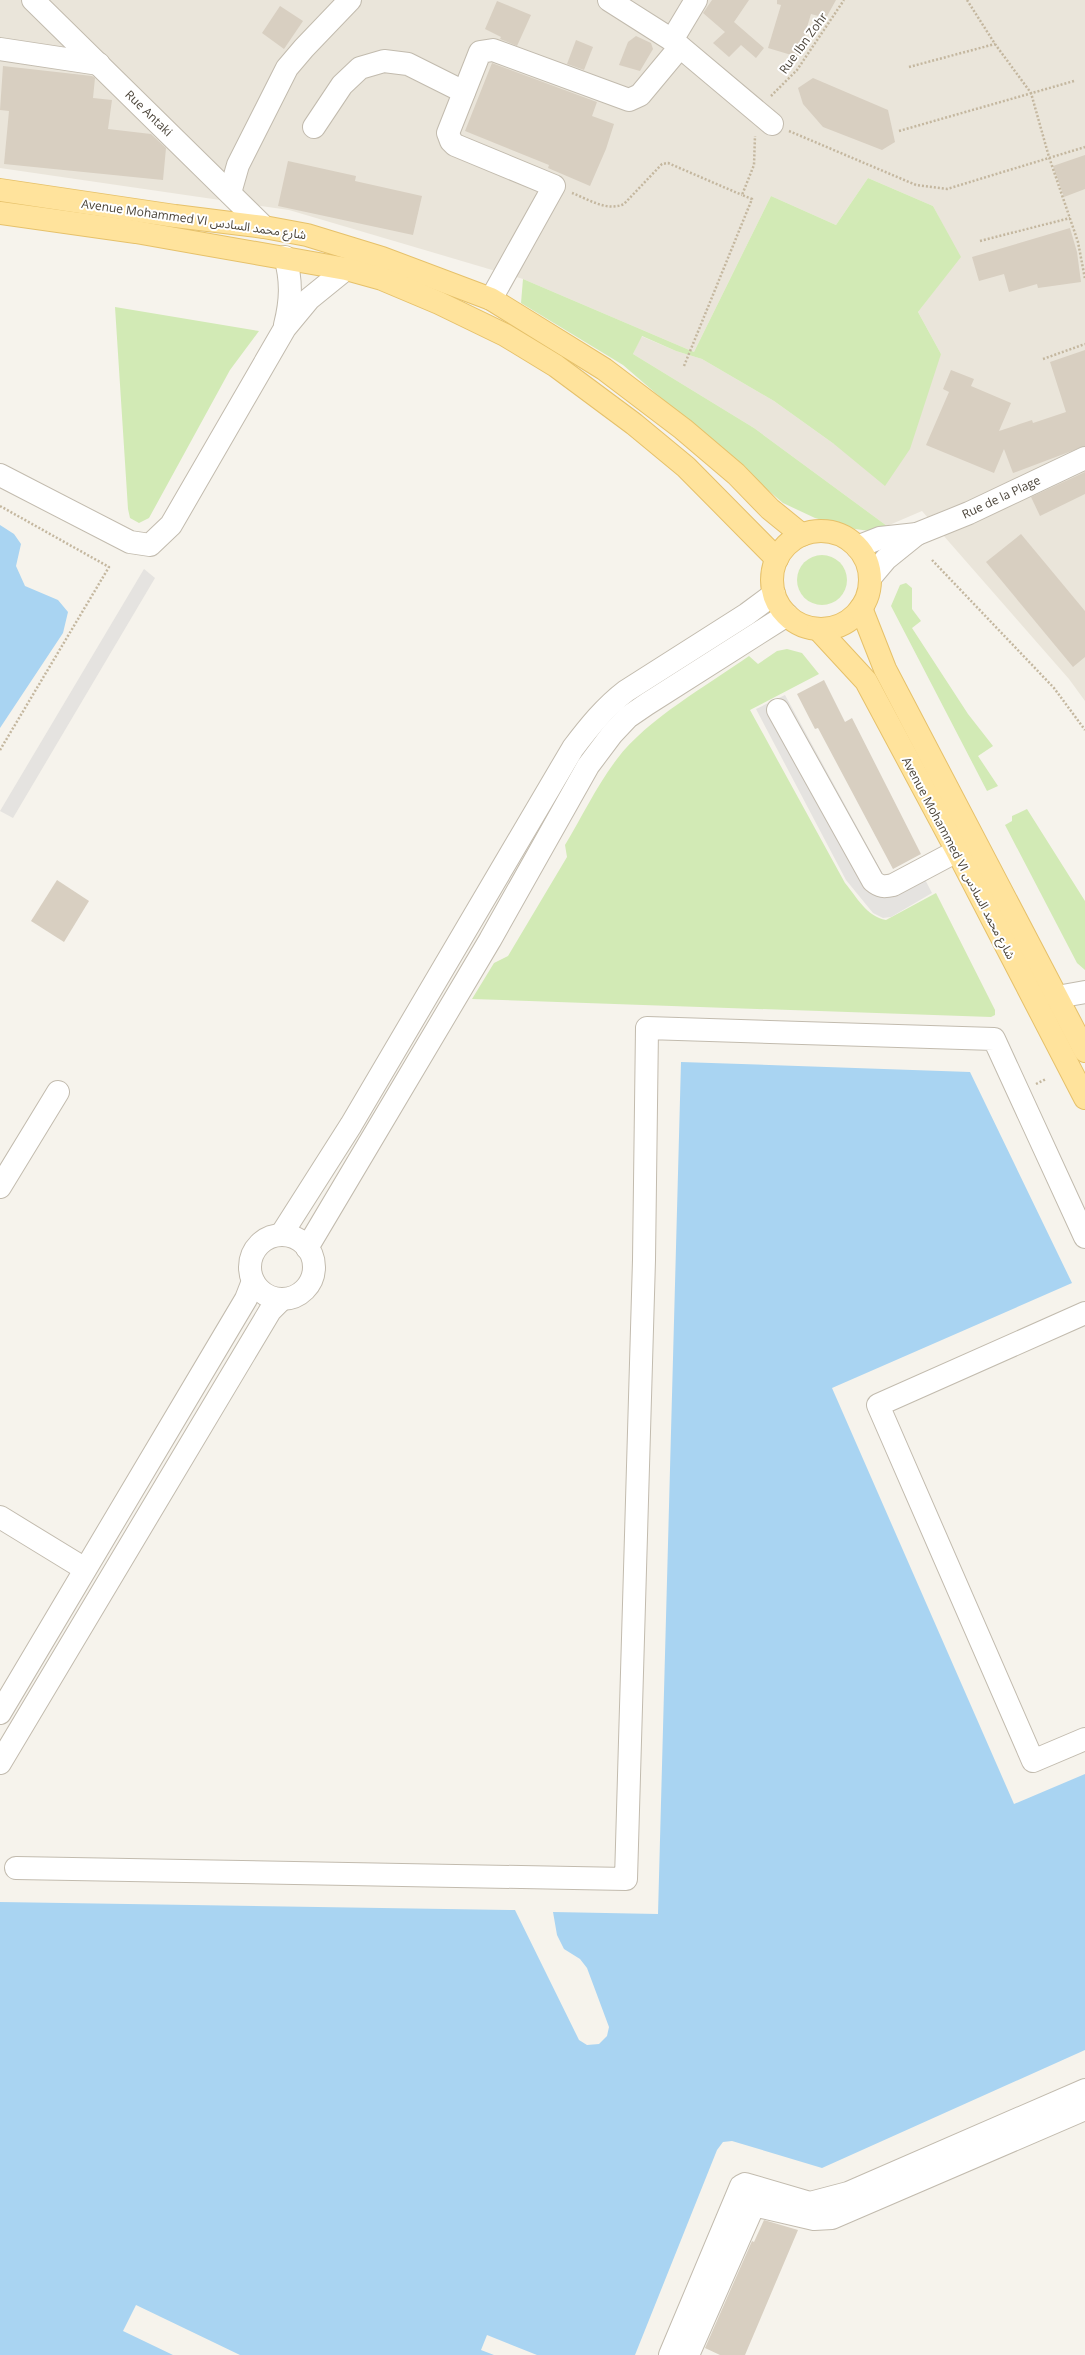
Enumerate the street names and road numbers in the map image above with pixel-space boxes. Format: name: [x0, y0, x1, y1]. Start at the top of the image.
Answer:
street label: Rue Ibn Zohr: [775, 9, 831, 77]
street label: Rue Antaki: [122, 86, 176, 140]
street label: Avenue Mohammed VI شارع محمد السادس: [80, 195, 307, 244]
street label: Rue de la Plage: [959, 471, 1043, 523]
street label: Avenue Mohammed VI شارع محمد السادس: [897, 754, 1020, 963]

